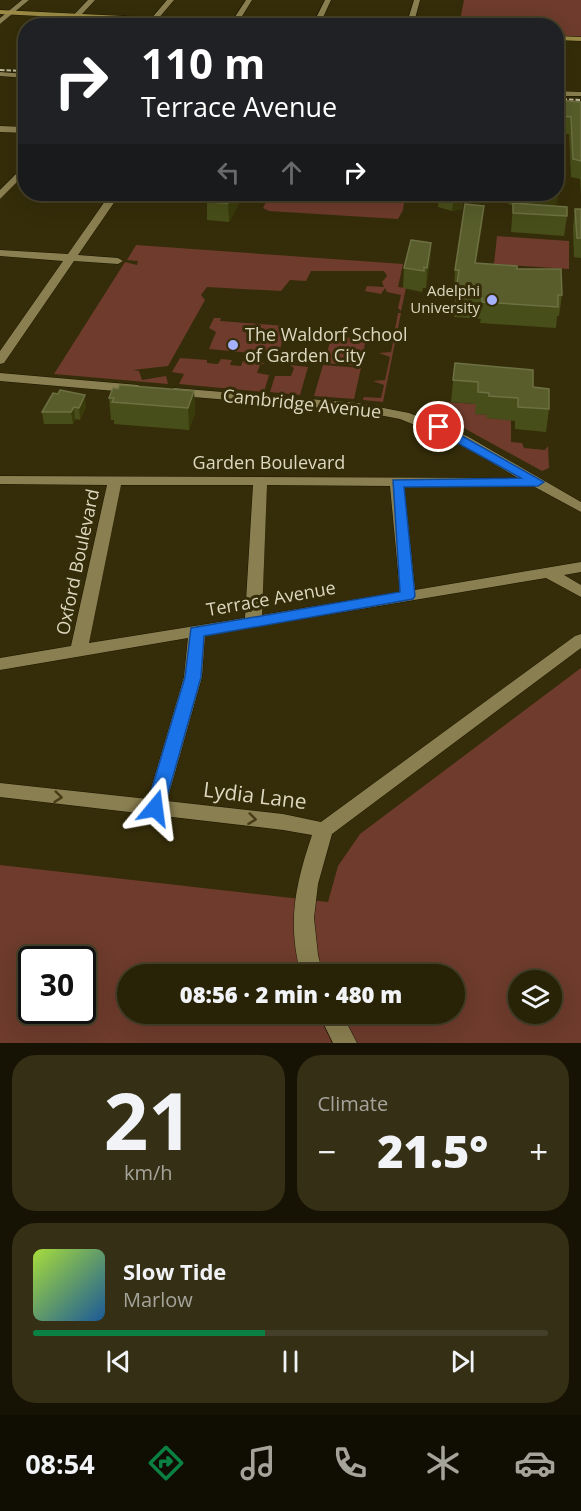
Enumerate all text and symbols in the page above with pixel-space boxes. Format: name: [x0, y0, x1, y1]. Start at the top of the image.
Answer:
text: 110 m: [141, 34, 265, 91]
icon: right: [42, 42, 120, 120]
text: Terrace Avenue: [141, 88, 337, 125]
icon: left: [212, 156, 245, 189]
icon: ahead: [275, 156, 308, 189]
icon: right: [338, 156, 371, 189]
place label: Adelphi University: [410, 280, 480, 317]
marker: Adelphi University: [485, 293, 499, 307]
place label: The Waldorf School of Garden City: [245, 322, 408, 367]
marker: The Waldorf School of Garden City: [226, 338, 240, 352]
street label: Cambridge Avenue: [222, 383, 383, 423]
pin: [413, 401, 464, 452]
icon: arrive: [422, 410, 455, 443]
street label: Garden Boulevard: [193, 450, 345, 474]
street label: Oxford Boulevard: [50, 486, 104, 637]
street label: Terrace Avenue: [204, 575, 337, 621]
street label: Lydia Lane: [202, 775, 308, 815]
position arrow: [123, 776, 187, 840]
one-way arrow: [54, 790, 63, 803]
one-way arrow: [247, 812, 256, 824]
speed limit sign: 30: [18, 946, 96, 1024]
map controls: [508, 970, 562, 1024]
button: layers: [508, 970, 562, 1024]
text: 08:56 · 2 min · 480 m: [180, 979, 402, 1009]
text: 21: [104, 1067, 193, 1173]
text: Climate: [318, 1090, 388, 1117]
text: 21.5°: [377, 1120, 488, 1181]
text: −: [318, 1129, 336, 1174]
text: +: [529, 1129, 548, 1174]
text: km/h: [124, 1159, 173, 1186]
text: Slow Tide: [123, 1256, 226, 1286]
text: Marlow: [123, 1286, 193, 1313]
icon: previous: [102, 1345, 135, 1378]
icon: pause: [274, 1345, 307, 1378]
icon: next: [446, 1345, 479, 1378]
icon: directions: [145, 1442, 187, 1484]
icon: music: [237, 1442, 279, 1484]
icon: phone: [329, 1442, 371, 1484]
icon: climate: [422, 1442, 464, 1484]
icon: car: [514, 1442, 556, 1484]
text: 08:54: [25, 1445, 95, 1482]

